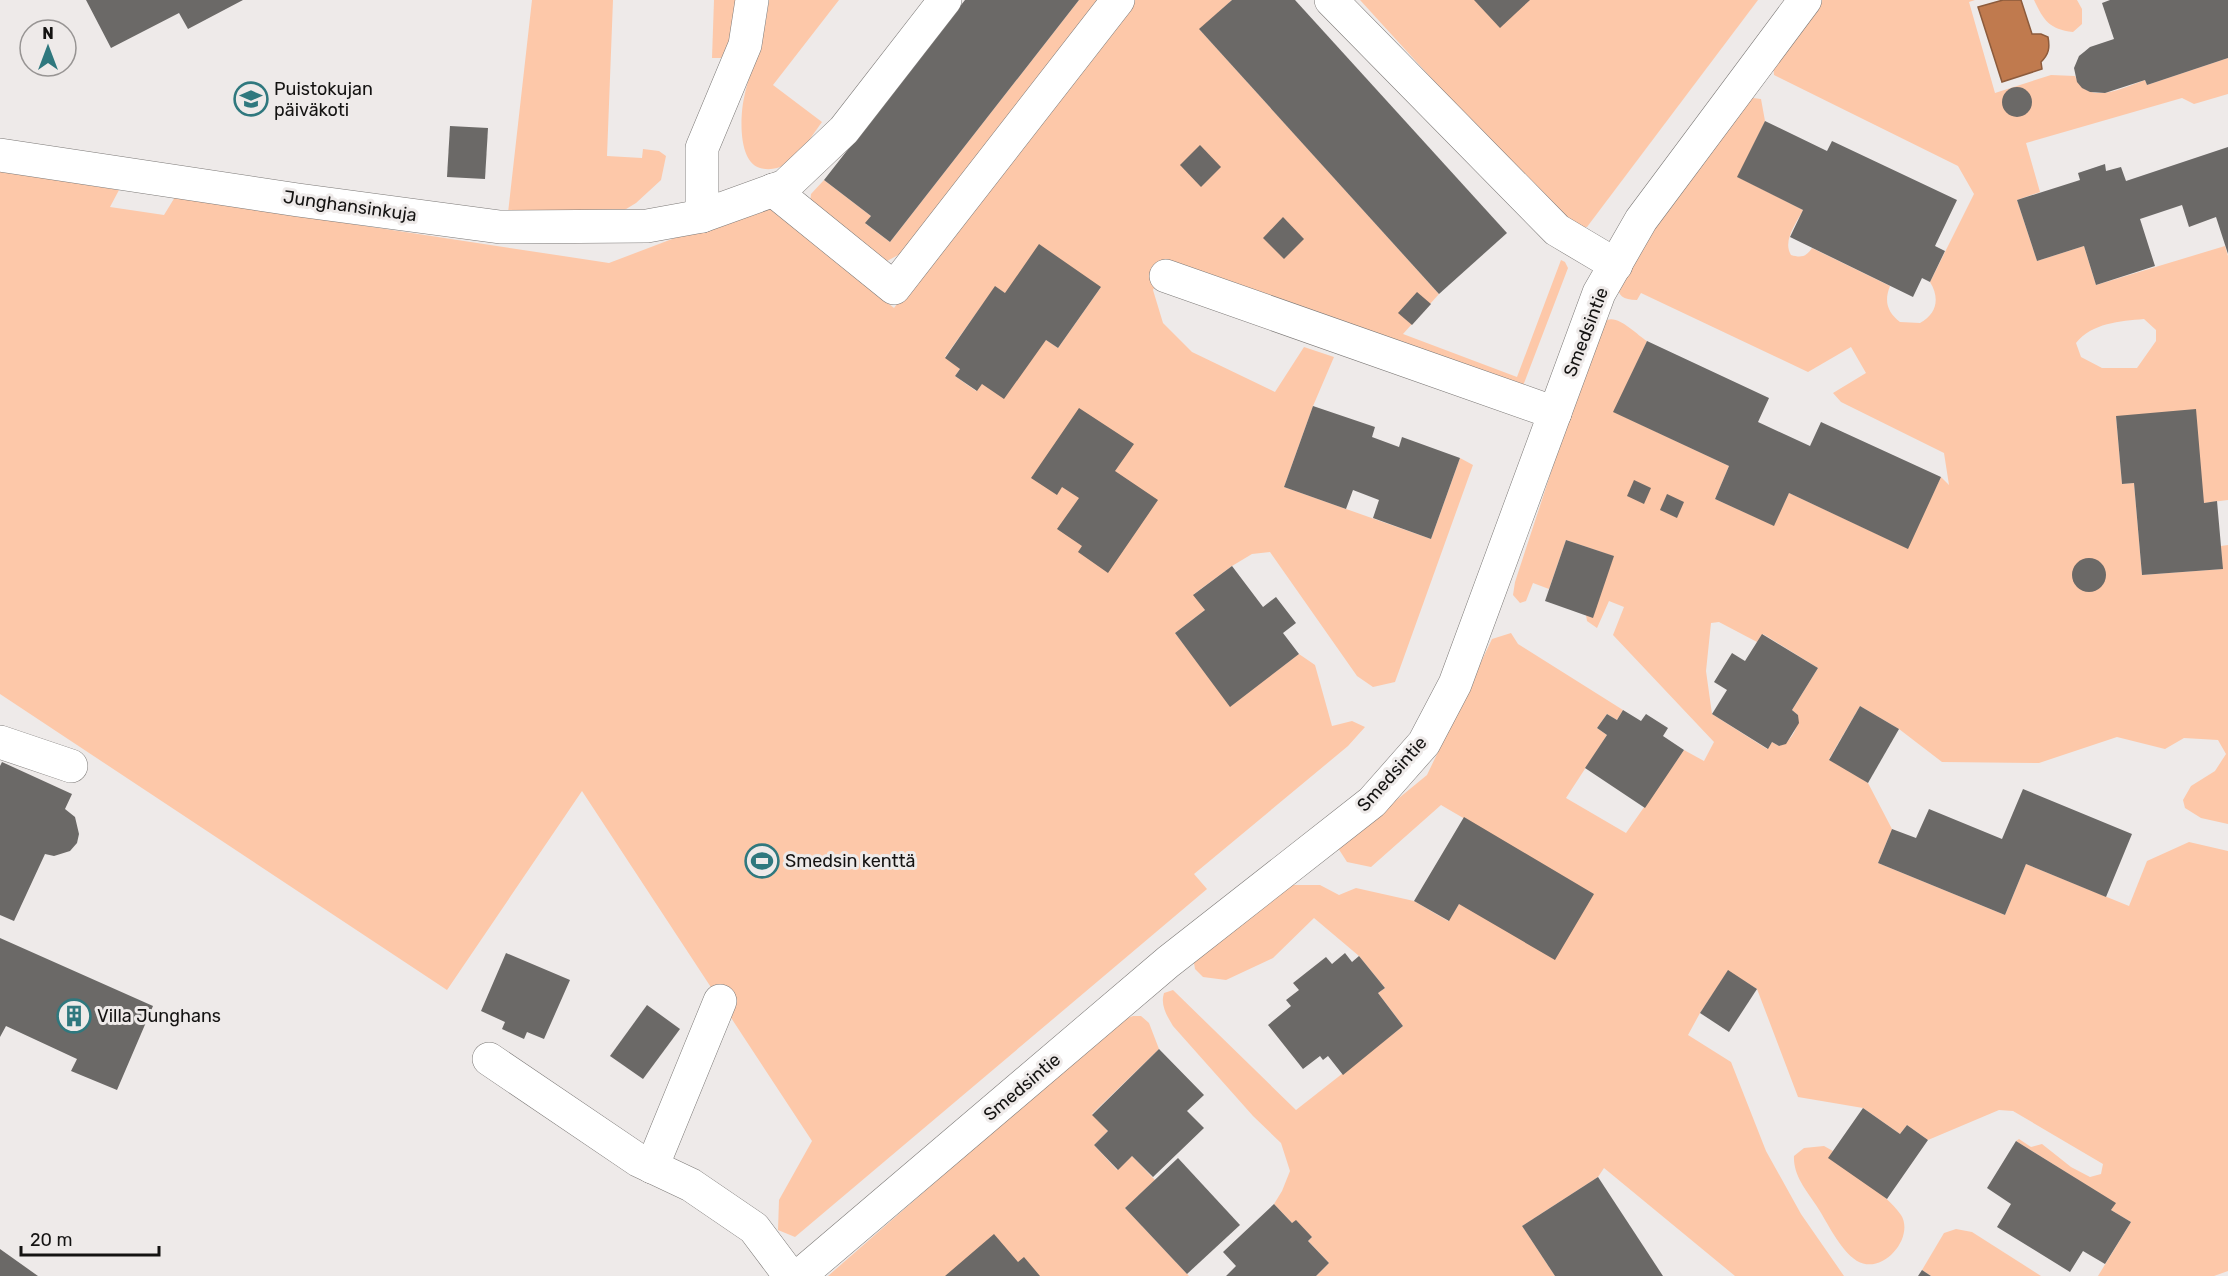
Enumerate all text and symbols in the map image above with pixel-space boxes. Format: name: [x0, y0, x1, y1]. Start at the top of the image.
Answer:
north arrow: [18, 18, 78, 78]
text: N: [42, 24, 54, 43]
place label: Puistokujan päiväkoti: [274, 78, 373, 121]
school or university icon: Puistokujan päiväkoti: [233, 81, 269, 117]
street label: Junghansinkuja: [282, 186, 418, 226]
street label: Smedsintie: [1559, 284, 1613, 380]
street label: Smedsintie: [1352, 732, 1432, 816]
sports icon: Smedsin kenttä: [744, 843, 780, 879]
place label: Smedsin kenttä: [785, 850, 916, 872]
building icon: Villa Junghans: [56, 998, 92, 1034]
place label: Villa Junghans: [97, 1005, 221, 1027]
street label: Smedsintie: [979, 1048, 1065, 1126]
scale bar: [21, 1219, 159, 1257]
text: 20 m: [30, 1229, 72, 1251]

